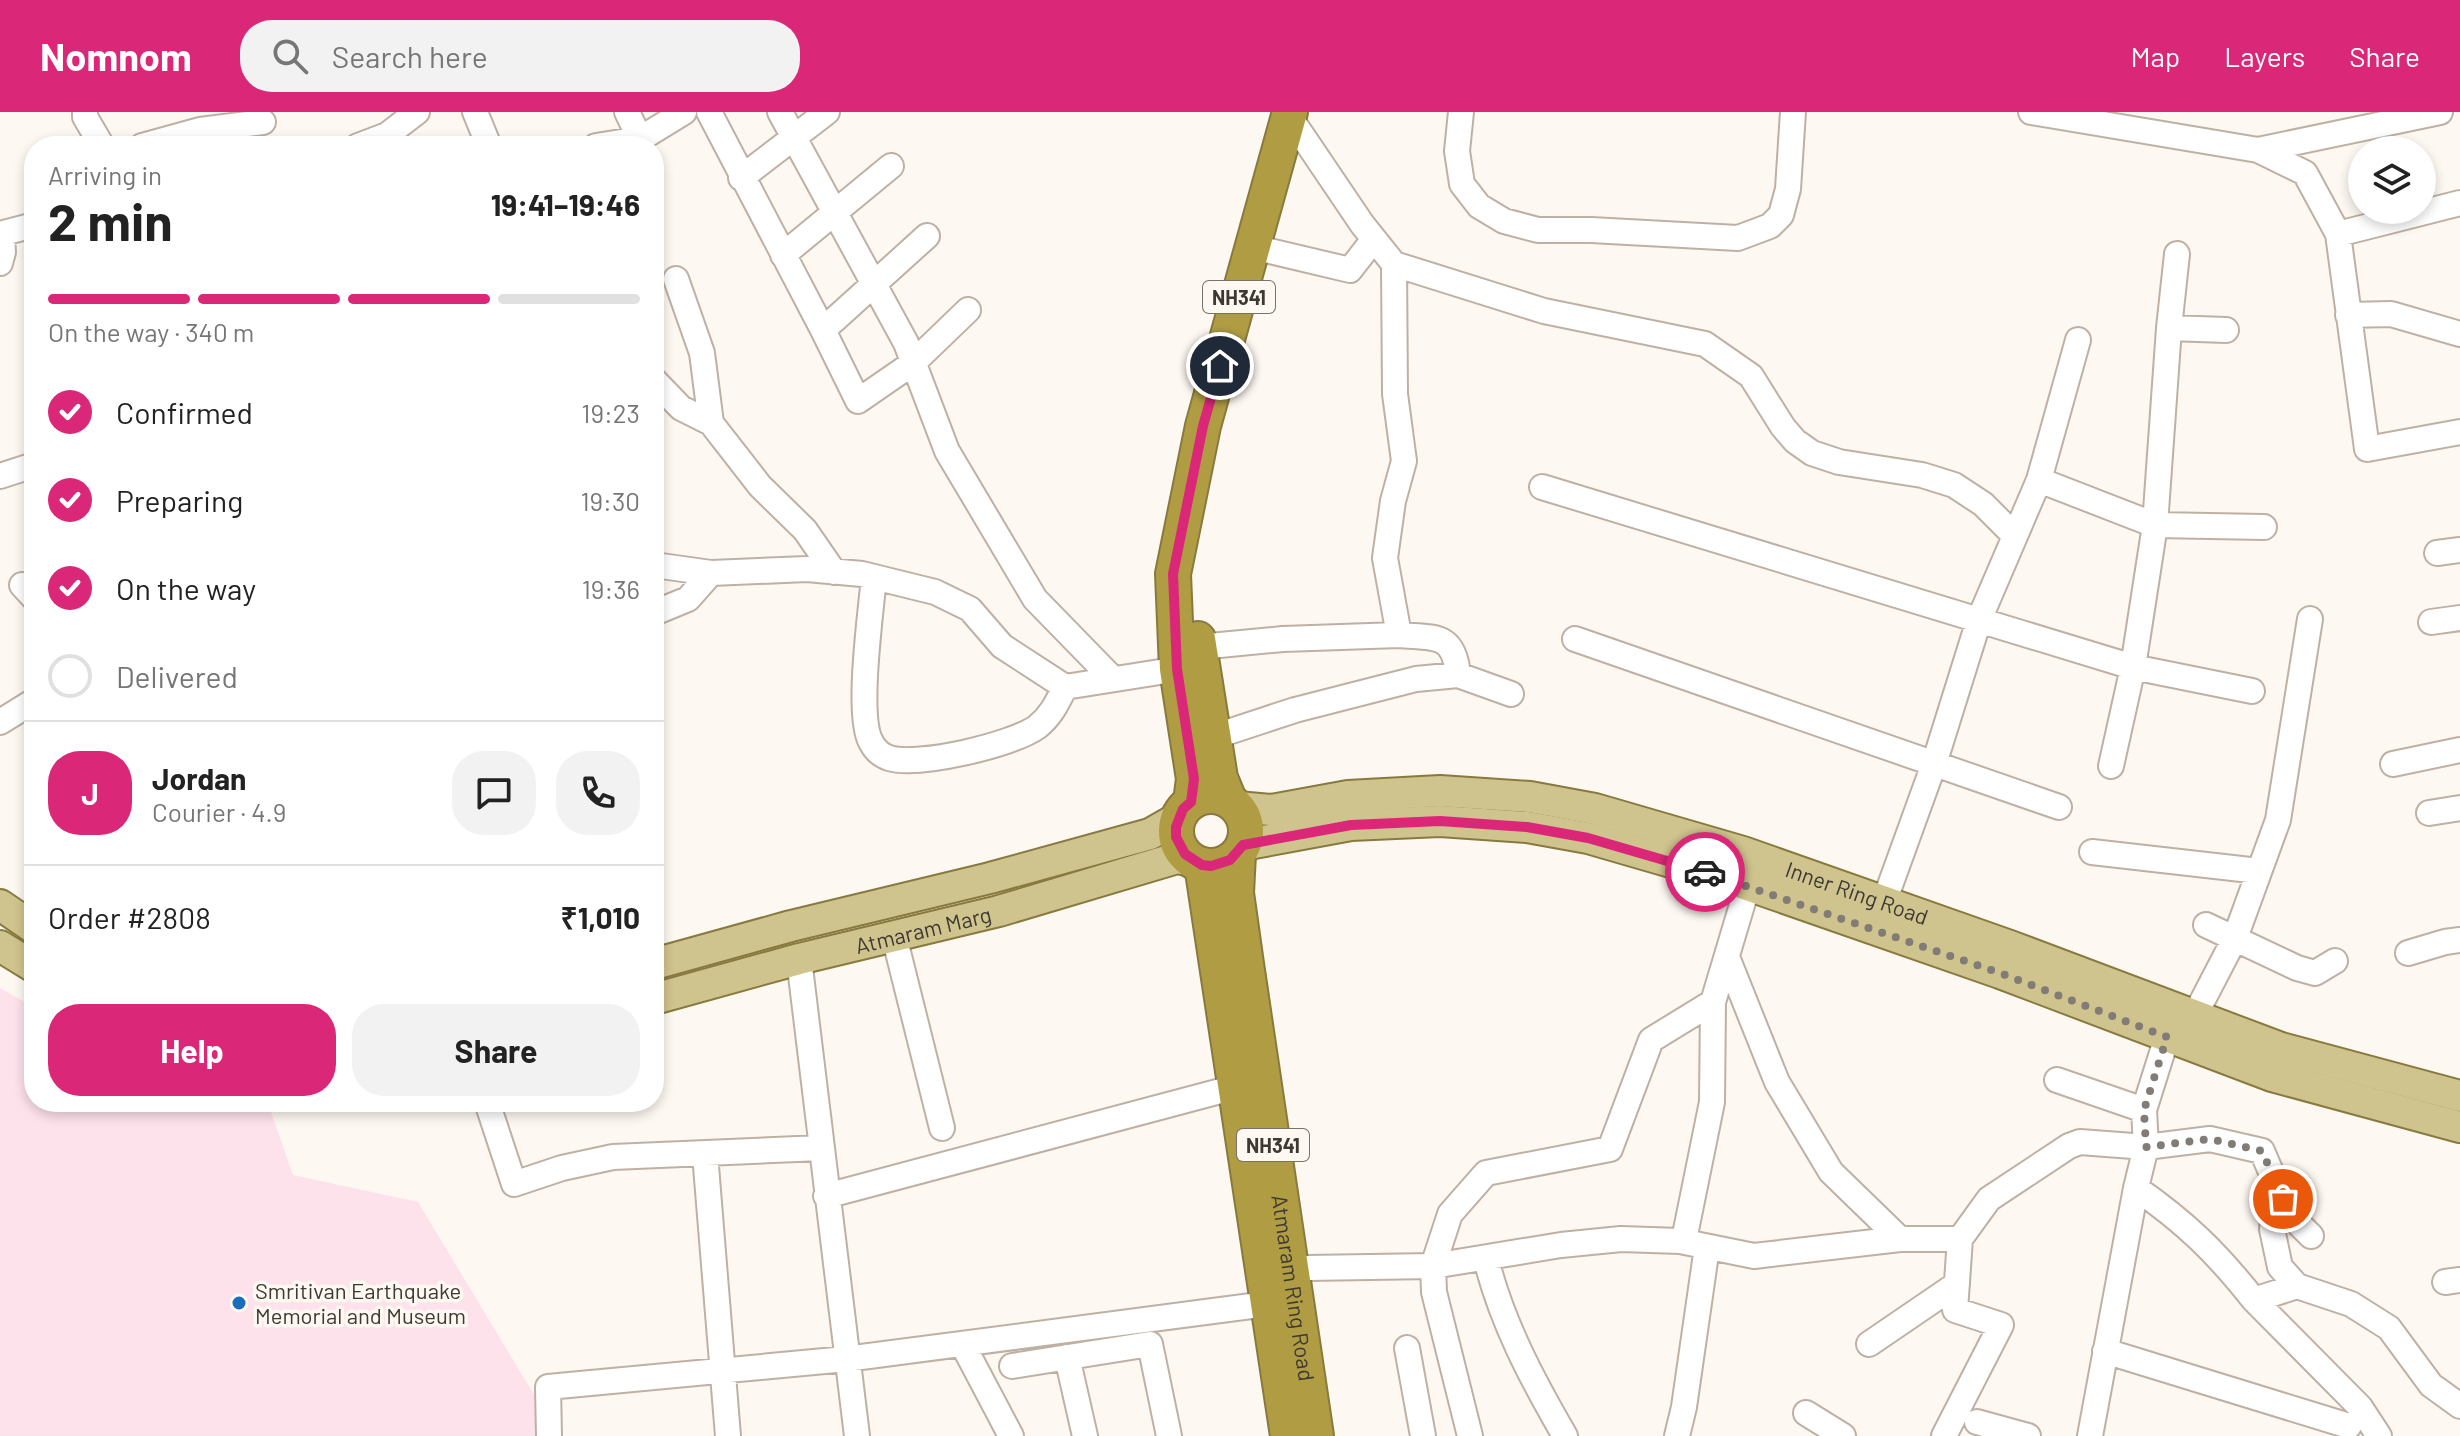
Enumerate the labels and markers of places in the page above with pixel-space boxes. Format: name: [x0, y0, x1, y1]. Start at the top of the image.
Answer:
pin: [1186, 332, 1254, 400]
pin: [2249, 1165, 2317, 1233]
place label: Smritivan Earthquake Memorial and Museum: [255, 1277, 466, 1328]
marker: Smritivan Earthquake Memorial and Museum: [230, 1294, 248, 1312]

